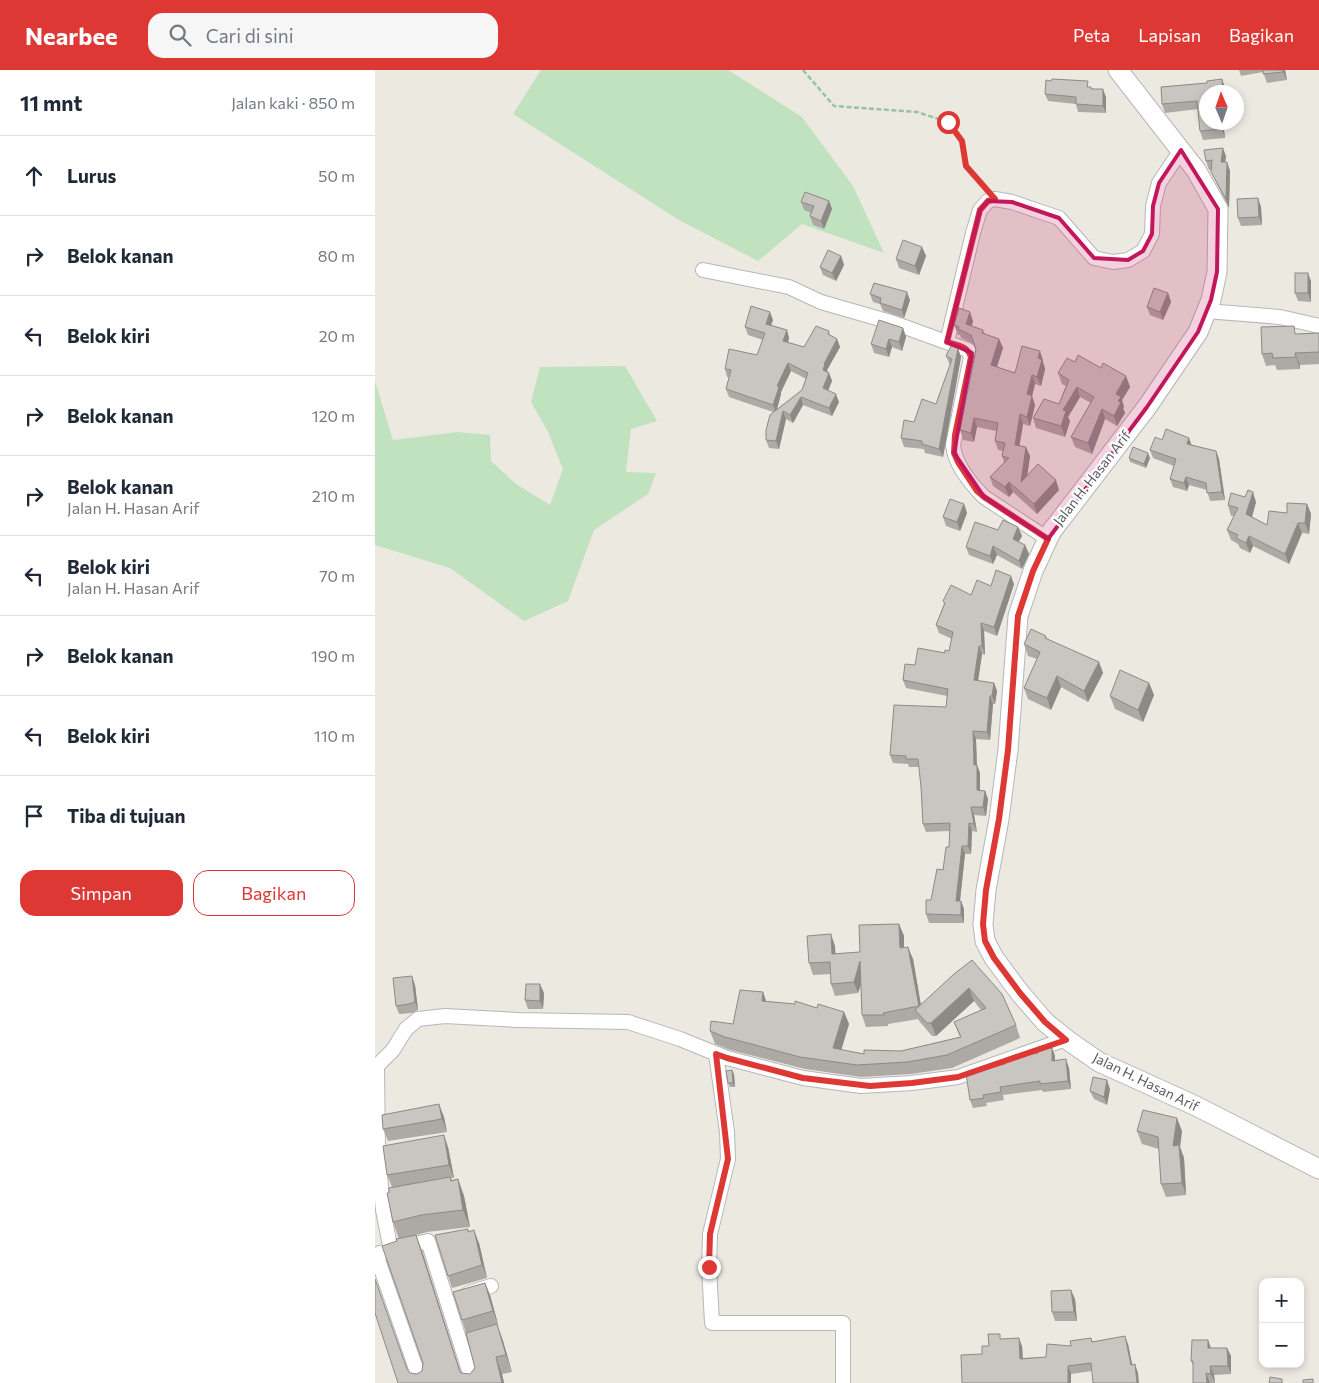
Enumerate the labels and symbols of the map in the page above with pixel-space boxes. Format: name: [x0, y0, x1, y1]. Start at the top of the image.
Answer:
north arrow: [1199, 85, 1244, 130]
route start: [937, 111, 960, 134]
street label: Jalan H. Hasan Arif: [1049, 426, 1134, 529]
street label: Jalan H. Hasan Arif: [1090, 1048, 1203, 1115]
route end: [698, 1256, 721, 1279]

